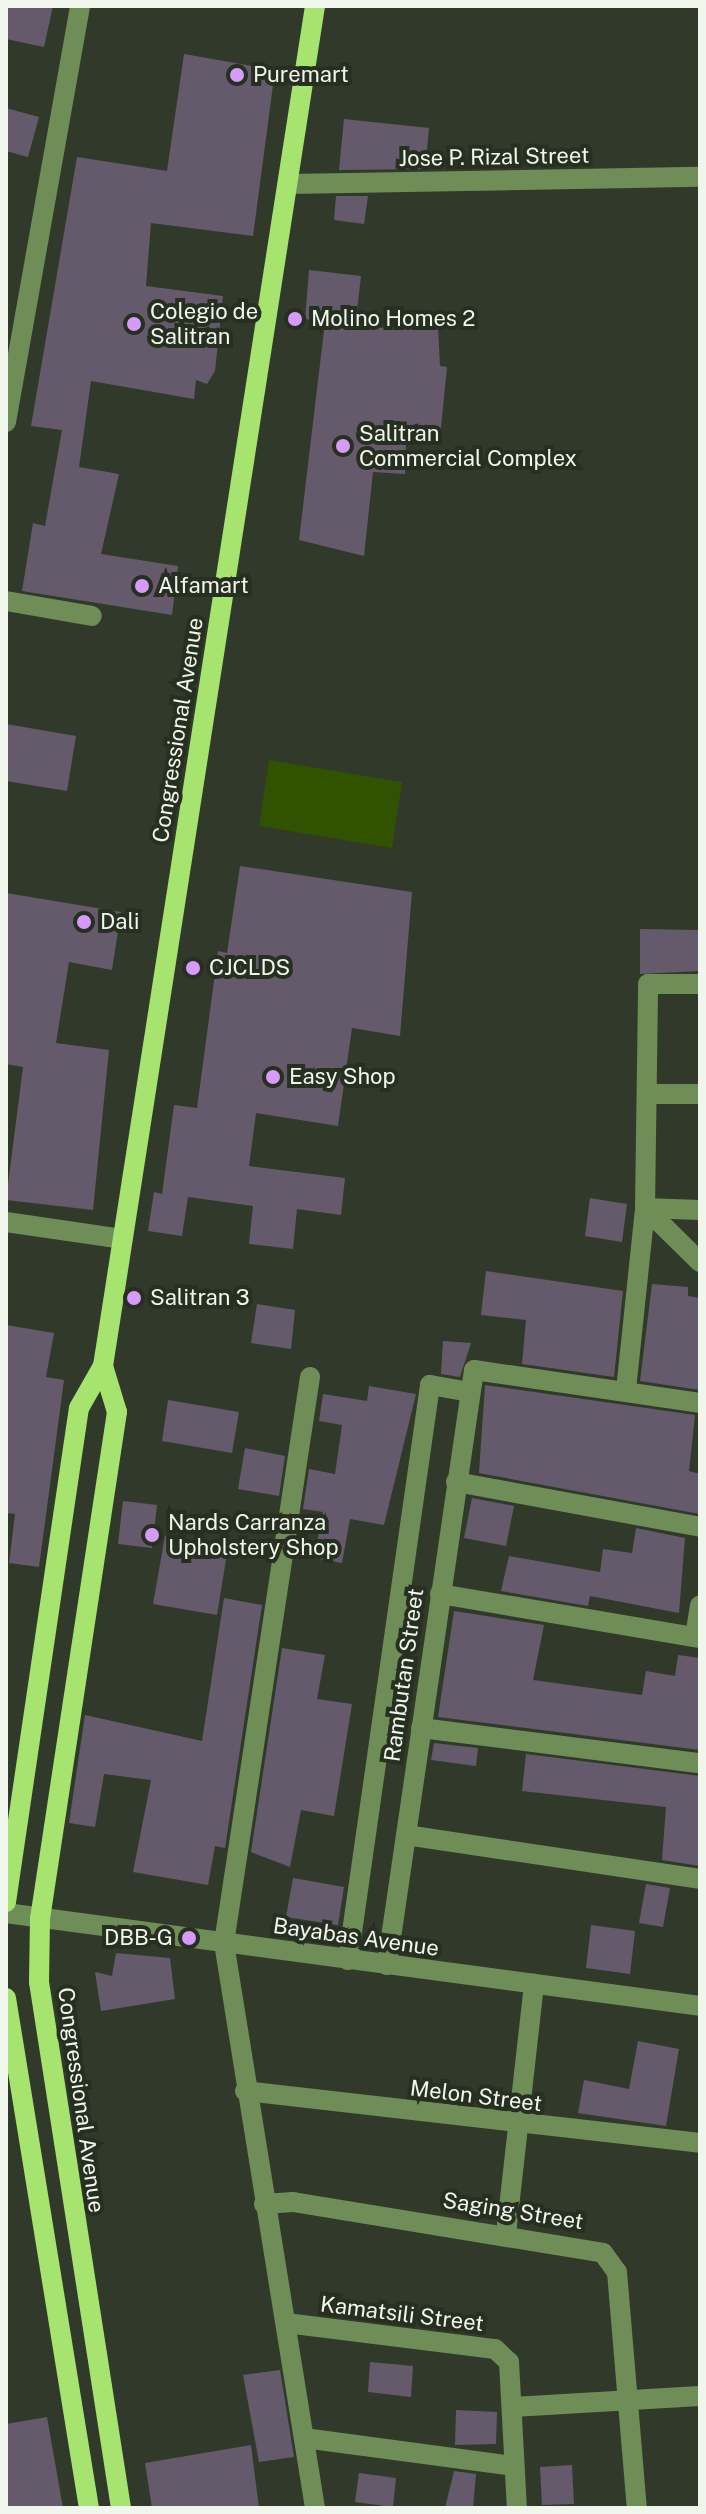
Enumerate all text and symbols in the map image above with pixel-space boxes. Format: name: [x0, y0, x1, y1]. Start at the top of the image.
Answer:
place label: Puremart: [253, 62, 349, 88]
marker: Puremart: [228, 66, 246, 84]
street label: Jose P. Rizal Street: [398, 142, 590, 172]
place label: Colegio de Salitran: [150, 298, 259, 350]
place label: Molino Homes 2: [311, 306, 476, 332]
marker: Molino Homes 2: [286, 310, 304, 328]
marker: Colegio de Salitran: [125, 315, 143, 333]
place label: Salitran Commercial Complex: [359, 420, 577, 472]
marker: Salitran Commercial Complex: [334, 437, 352, 455]
place label: Alfamart: [158, 573, 249, 599]
marker: Alfamart: [133, 577, 151, 595]
street label: Congressional Avenue: [147, 616, 209, 844]
place label: Dali: [100, 909, 139, 935]
marker: Dali: [75, 913, 93, 931]
place label: CJCLDS: [209, 955, 290, 981]
marker: CJCLDS: [184, 959, 202, 977]
place label: Easy Shop: [289, 1064, 396, 1090]
marker: Easy Shop: [264, 1068, 282, 1086]
place label: Salitran 3: [150, 1285, 250, 1311]
marker: Salitran 3: [125, 1289, 143, 1307]
place label: Nards Carranza Upholstery Shop: [168, 1509, 339, 1560]
marker: Nards Carranza Upholstery Shop: [143, 1526, 161, 1544]
street label: Rambutan Street: [379, 1587, 429, 1763]
street label: Bayabas Avenue: [271, 1912, 441, 1962]
place label: DBB-G: [104, 1925, 173, 1951]
marker: DBB-G: [180, 1929, 198, 1947]
street label: Congressional Avenue: [52, 1986, 110, 2214]
street label: Melon Street: [409, 2075, 543, 2117]
street label: Saging Street: [441, 2187, 585, 2235]
street label: Kamatsili Street: [319, 2291, 485, 2337]

